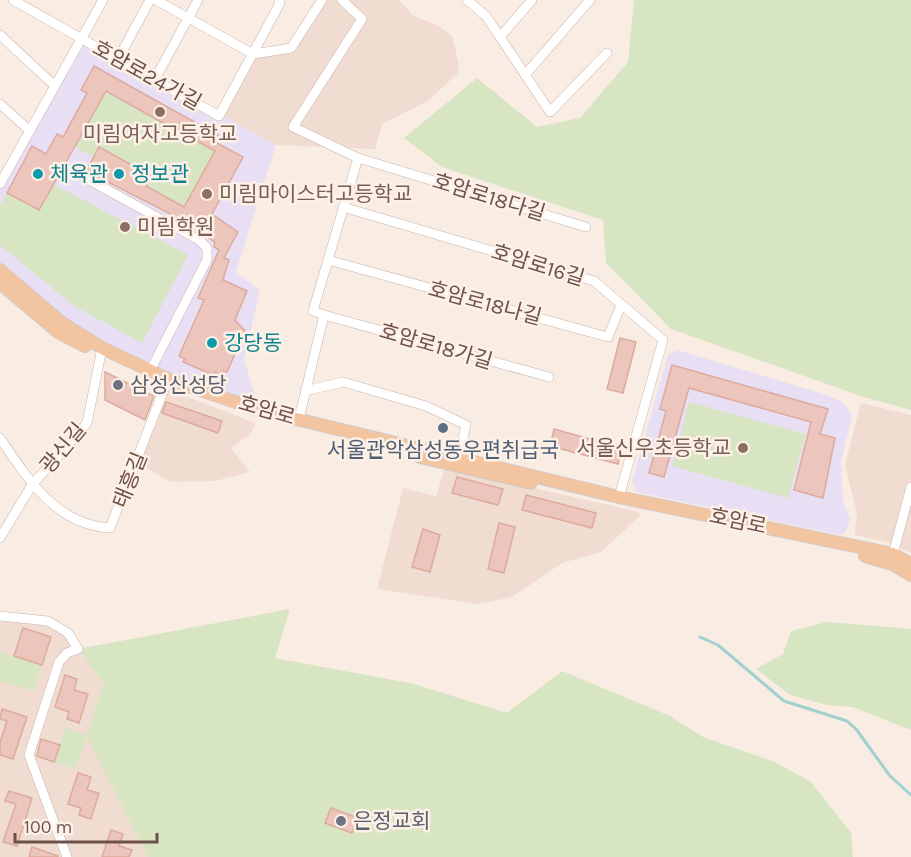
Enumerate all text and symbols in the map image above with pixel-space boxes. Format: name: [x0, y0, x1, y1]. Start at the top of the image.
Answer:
street label: 호암로24가길: [88, 35, 206, 115]
marker: 미림여자고등학교: [153, 105, 167, 119]
place label: 미림여자고등학교: [83, 122, 237, 146]
place label: 체육관: [50, 162, 108, 186]
place label: 정보관: [131, 162, 189, 186]
marker: 체육관: [31, 167, 45, 181]
marker: 정보관: [112, 167, 126, 181]
street label: 호암로18다길: [430, 169, 548, 225]
place label: 미림마이스터고등학교: [219, 182, 412, 206]
marker: 미림마이스터고등학교: [200, 187, 214, 201]
place label: 미림학원: [137, 215, 214, 239]
marker: 미림학원: [118, 220, 132, 234]
street label: 호암로16길: [488, 239, 588, 291]
street label: 호암로18나길: [426, 276, 544, 330]
street label: 호암로18가길: [377, 318, 495, 374]
place label: 강당동: [224, 331, 282, 355]
marker: 강당동: [205, 336, 219, 350]
place label: 삼성산성당: [130, 373, 227, 397]
marker: 삼성산성당: [111, 378, 125, 392]
street label: 호암로: [236, 390, 298, 430]
street label: 광신길: [35, 418, 91, 478]
marker: 서울관악삼성동우편취급국: [436, 421, 450, 435]
place label: 서울신우초등학교: [576, 436, 731, 460]
place label: 서울관악삼성동우편취급국: [327, 438, 559, 462]
marker: 서울신우초등학교: [736, 441, 750, 455]
street label: 태흥길: [108, 449, 152, 511]
street label: 호암로: [707, 503, 769, 539]
scale bar: [15, 806, 158, 844]
place label: 은정교회: [353, 809, 430, 833]
marker: 은정교회: [334, 814, 348, 828]
text: 100 m: [24, 816, 72, 838]

